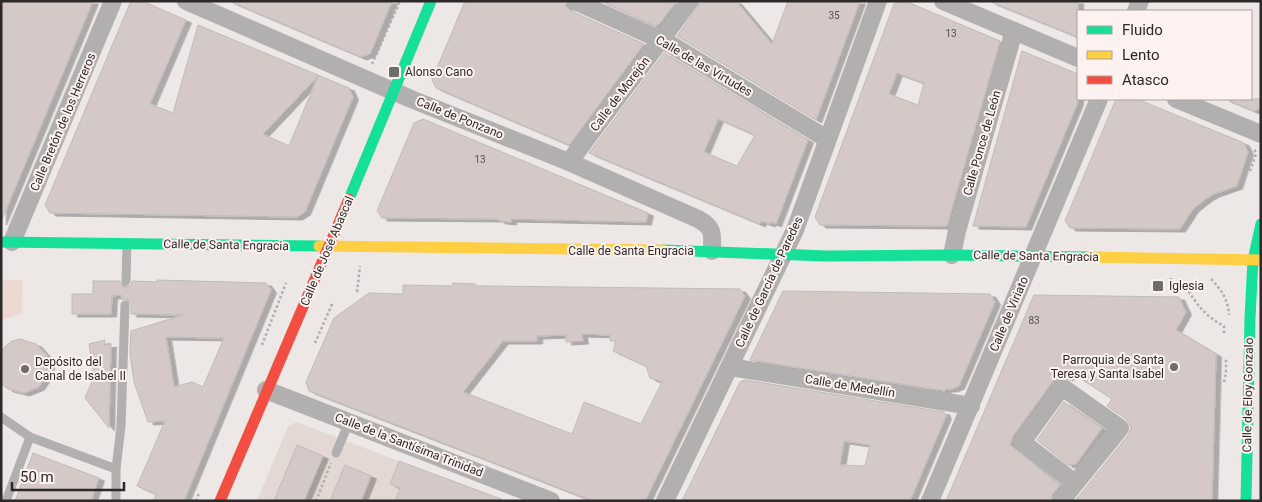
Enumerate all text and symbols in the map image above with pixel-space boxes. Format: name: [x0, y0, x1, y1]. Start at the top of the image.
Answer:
house number: 35: [828, 10, 840, 21]
legend: [1077, 10, 1252, 100]
text: Fluido: [1122, 21, 1163, 39]
house number: 13: [945, 28, 957, 39]
street label: Calle de las Virtudes: [653, 33, 755, 99]
text: Lento: [1122, 46, 1160, 64]
street label: Calle Bretón de los Herreros: [27, 51, 99, 193]
street label: Calle de Morejón: [587, 54, 653, 134]
marker: Alonso Cano: [387, 65, 401, 79]
place label: Alonso Cano: [405, 65, 473, 79]
text: Atasco: [1122, 71, 1169, 89]
street label: Calle Ponce de León: [960, 89, 1004, 197]
street label: Calle de Ponzano: [414, 94, 506, 142]
house number: 13: [474, 154, 486, 165]
street label: Calle de José Abascal: [298, 194, 356, 308]
street label: Calle de García de Paredes: [732, 214, 806, 350]
street label: Calle de Santa Engracia: [163, 237, 289, 253]
street label: Calle de Santa Engracia: [568, 244, 694, 258]
street label: Calle de Santa Engracia: [973, 248, 1099, 264]
street label: Calle de Viriato: [987, 274, 1031, 354]
marker: Iglesia: [1151, 279, 1165, 293]
place label: Iglesia: [1169, 279, 1204, 293]
house number: 83: [1028, 315, 1040, 326]
street label: Calle de Eloy Gonzalo: [1240, 337, 1256, 452]
place label: Parroquia de Santa Teresa y Santa Isabel: [1051, 353, 1164, 381]
place label: Depósito del Canal de Isabel II: [35, 355, 126, 383]
marker: Parroquia de Santa Teresa y Santa Isabel: [1168, 361, 1180, 373]
marker: Depósito del Canal de Isabel II: [19, 363, 31, 375]
street label: Calle de Medellín: [804, 372, 896, 400]
street label: Calle de la Santísima Trinidad: [333, 410, 485, 480]
scale bar: [12, 460, 125, 492]
text: 50 m: [20, 468, 54, 486]

